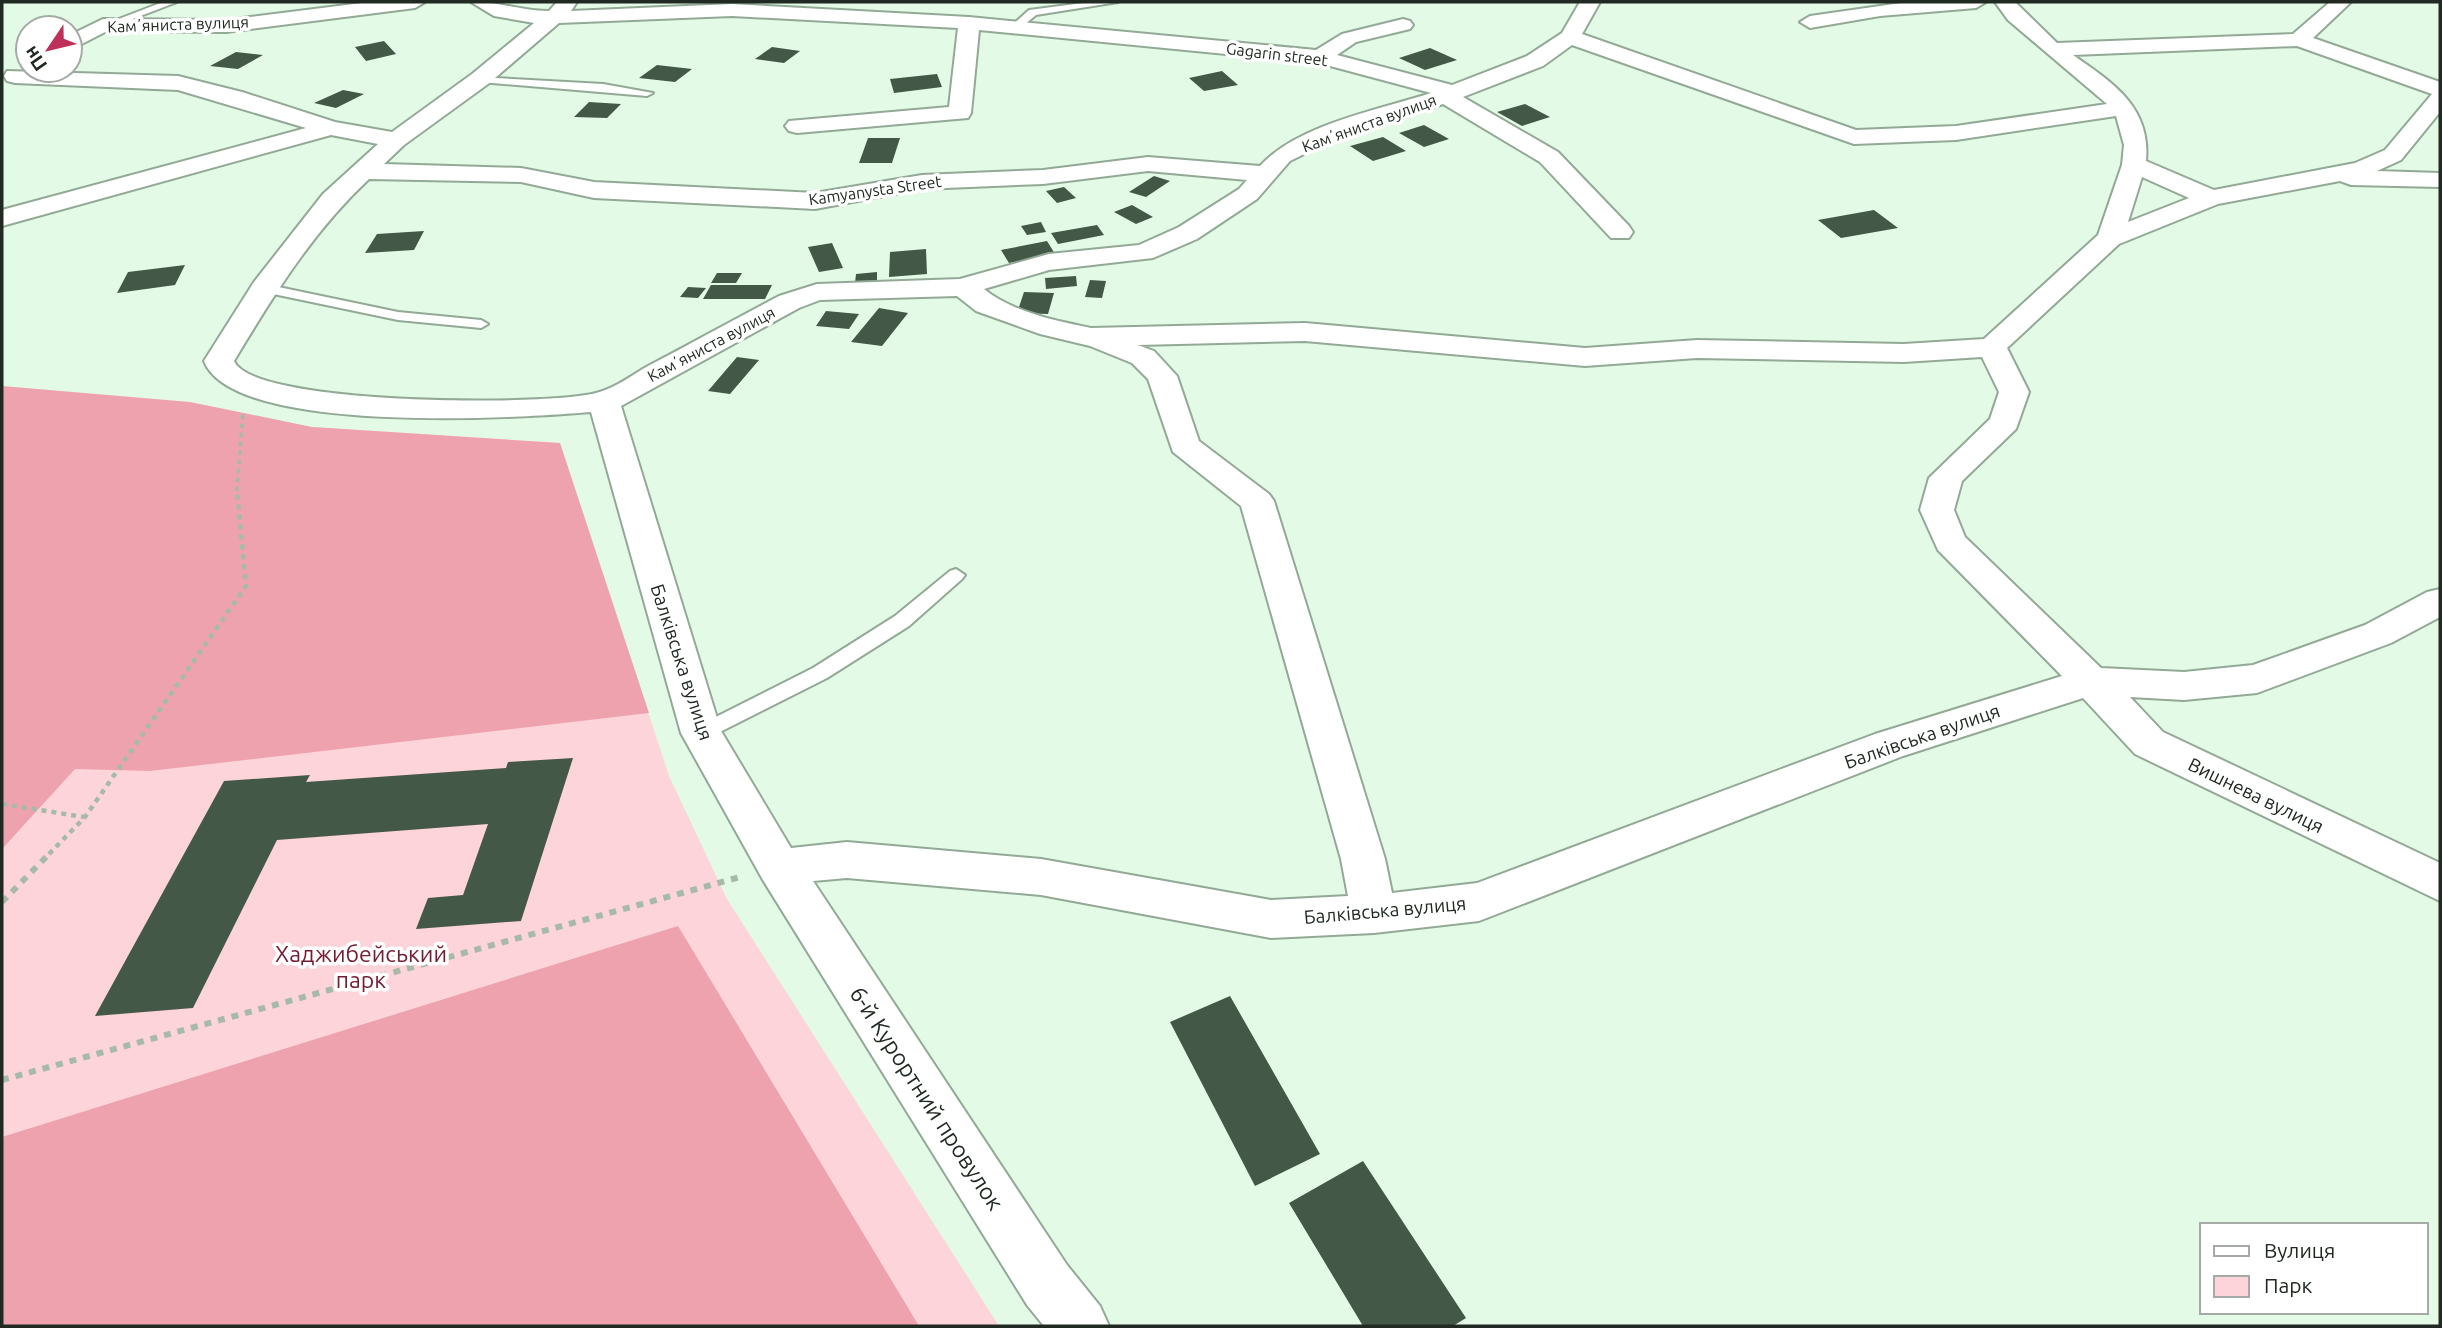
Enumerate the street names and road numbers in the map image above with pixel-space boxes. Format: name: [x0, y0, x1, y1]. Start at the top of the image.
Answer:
street label: Камʼяниста вулиця: [107, 13, 249, 35]
street label: Gagarin street: [1225, 39, 1330, 69]
street label: Камʼяниста вулиця: [1299, 90, 1439, 156]
street label: Kamyanysta Street: [807, 172, 943, 208]
street label: Камʼяниста вулиця: [644, 303, 778, 385]
street label: Балківська вулиця: [646, 581, 718, 743]
street label: Балківська вулиця: [1841, 699, 2003, 773]
street label: Вишнева вулиця: [2185, 753, 2327, 837]
street label: Балківська вулиця: [1303, 892, 1467, 928]
street label: 6-й Курортний провулок: [845, 982, 1009, 1215]

